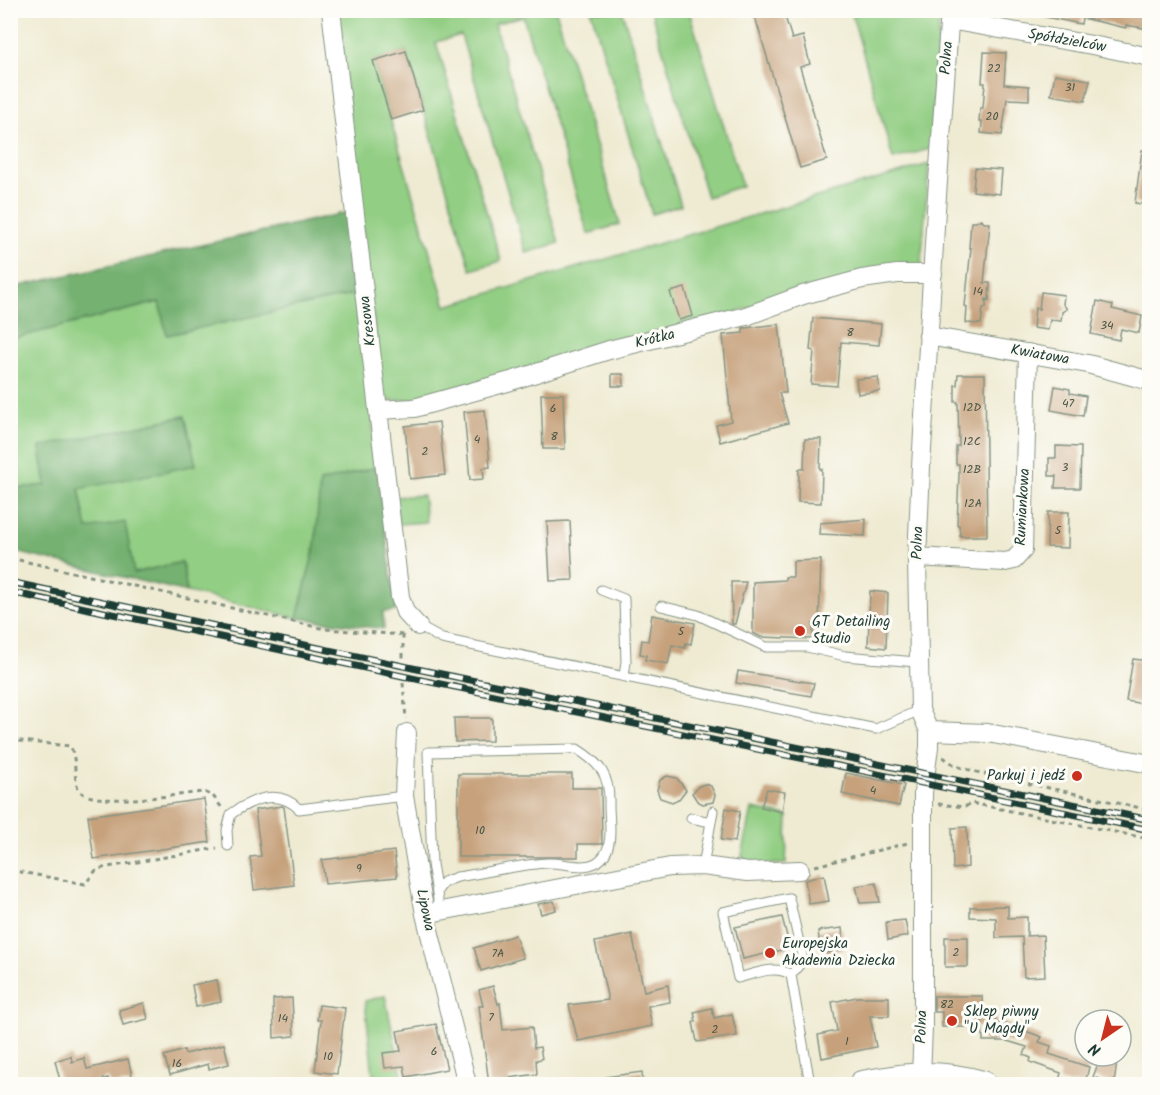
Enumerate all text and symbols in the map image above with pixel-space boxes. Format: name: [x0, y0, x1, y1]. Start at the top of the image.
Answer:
street label: Spółdzielców: [1026, 22, 1109, 60]
street label: Polna: [934, 40, 960, 76]
house number: 22: [987, 59, 1001, 78]
house number: 31: [1065, 78, 1076, 97]
house number: 20: [986, 107, 998, 126]
house number: 14: [973, 282, 984, 301]
street label: Kresowa: [353, 294, 383, 348]
house number: 34: [1100, 316, 1114, 335]
street label: Krótka: [632, 322, 678, 356]
house number: 8: [846, 323, 854, 342]
street label: Kwiatowa: [1009, 338, 1071, 372]
house number: 47: [1062, 394, 1075, 413]
house number: 12D: [963, 398, 981, 417]
house number: 6: [550, 399, 556, 418]
house number: 8: [550, 427, 558, 446]
house number: 4: [474, 430, 481, 449]
house number: 12C: [963, 432, 981, 451]
house number: 2: [422, 442, 429, 461]
house number: 3: [1062, 458, 1069, 477]
house number: 12B: [963, 460, 981, 479]
street label: Rumiankowa: [1009, 468, 1037, 546]
house number: 12A: [964, 494, 982, 513]
house number: 5: [1055, 521, 1063, 540]
street label: Polna: [905, 526, 931, 560]
place label: GT Detailing Studio: [812, 610, 890, 651]
house number: 5: [678, 622, 686, 641]
marker: GT Detailing Studio: [793, 624, 807, 638]
place label: Parkuj i jedź: [987, 764, 1066, 788]
marker: Parkuj i jedź: [1070, 769, 1084, 783]
house number: 4: [870, 781, 877, 800]
house number: 10: [475, 821, 485, 840]
house number: 9: [356, 859, 362, 878]
street label: Lipowa: [409, 887, 441, 933]
place label: Europejska Akademia Dziecka: [782, 932, 895, 973]
house number: 2: [953, 943, 960, 962]
house number: 7A: [492, 944, 504, 963]
marker: Europejska Akademia Dziecka: [763, 946, 777, 960]
house number: 82: [940, 995, 954, 1014]
place label: Sklep piwny "U Magdy": [964, 1000, 1039, 1041]
house number: 7: [488, 1008, 494, 1027]
north arrow: [1073, 1008, 1133, 1068]
house number: 14: [278, 1009, 289, 1028]
street label: Polna: [909, 1010, 935, 1044]
marker: Sklep piwny "U Magdy": [945, 1014, 959, 1028]
house number: 2: [712, 1020, 719, 1039]
house number: 1: [845, 1032, 849, 1051]
text: N: [1084, 1036, 1107, 1062]
house number: 6: [431, 1042, 437, 1061]
house number: 10: [323, 1047, 333, 1066]
house number: 16: [172, 1054, 182, 1073]

